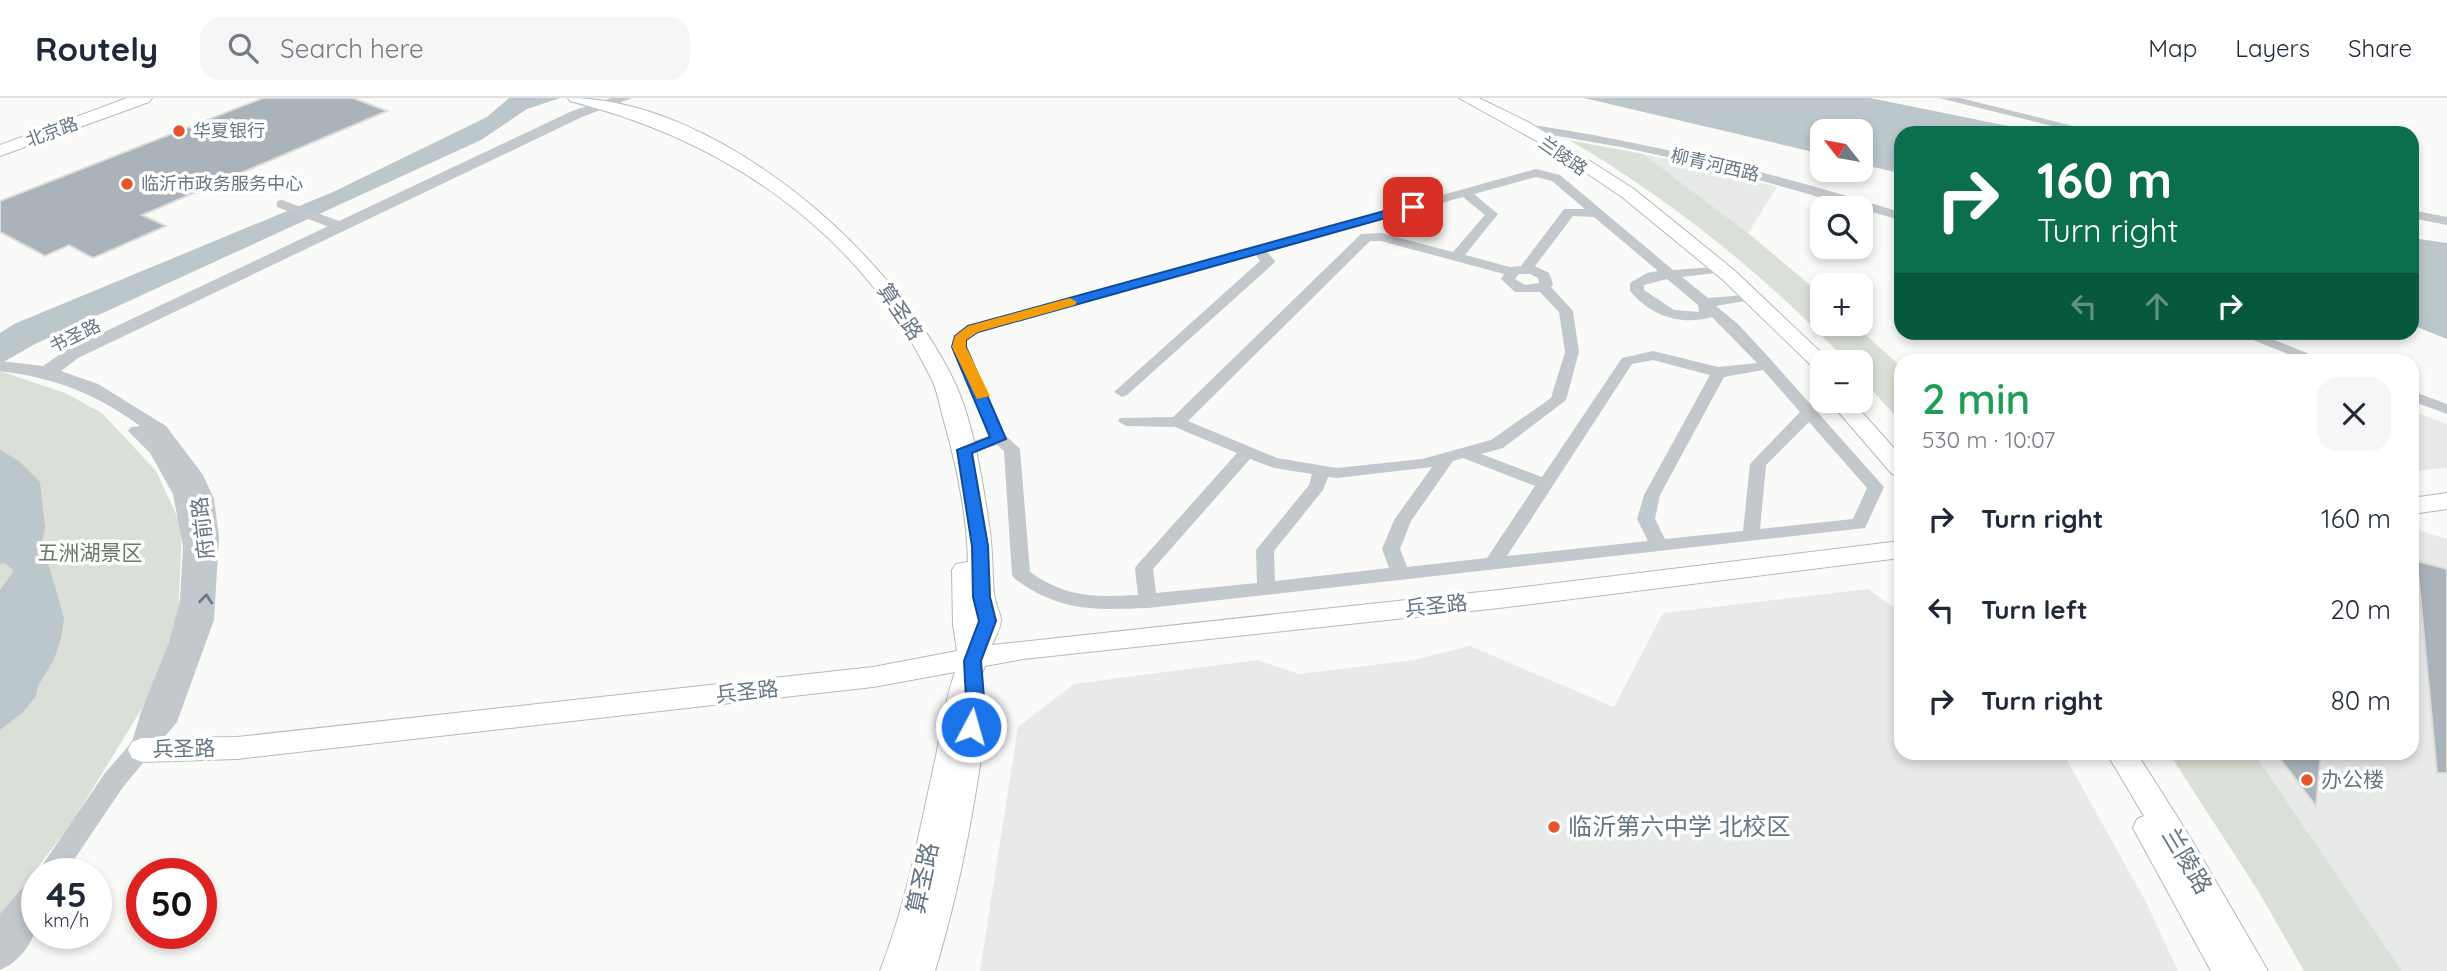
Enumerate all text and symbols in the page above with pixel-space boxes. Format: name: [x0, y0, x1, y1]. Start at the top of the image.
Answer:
search box: [200, 17, 690, 80]
text: Routely: [35, 28, 158, 69]
icon: search: [224, 29, 262, 67]
text: Search here: [280, 32, 424, 65]
text: Map: [2148, 33, 2197, 63]
text: Layers: [2235, 33, 2310, 63]
text: Share: [2348, 33, 2412, 63]
street label: 北京路: [23, 111, 81, 152]
place label: 华夏银行: [193, 119, 265, 142]
north arrow: [1810, 119, 1872, 182]
map controls: [1810, 119, 1873, 413]
marker: 华夏银行: [171, 123, 187, 139]
street label: 兰陵路: [1535, 131, 1592, 180]
street label: 柳青河西路: [1669, 143, 1762, 186]
text: 160 m: [2037, 149, 2172, 210]
icon: right: [1922, 154, 2013, 245]
place label: 临沂市政务服务中心: [141, 172, 303, 195]
marker: 临沂市政务服务中心: [119, 176, 135, 192]
pin: [1383, 177, 1443, 237]
icon: arrive: [1394, 188, 1432, 226]
button: search: [1810, 196, 1873, 259]
text: Turn right: [2037, 210, 2178, 250]
button: +: [1810, 273, 1873, 336]
street label: 算圣路: [872, 278, 929, 345]
icon: left: [2065, 287, 2103, 325]
icon: ahead: [2138, 287, 2176, 325]
icon: right: [2211, 287, 2249, 325]
street label: 书圣路: [45, 313, 104, 358]
button: −: [1810, 350, 1873, 413]
text: 2 min: [1922, 372, 2030, 425]
button: close: [2317, 377, 2391, 451]
text: 530 m · 10:07: [1922, 425, 2055, 454]
street label: 府前路: [185, 495, 219, 561]
icon: right: [1922, 500, 1960, 538]
text: Turn right: [1981, 502, 2103, 535]
text: 160 m: [2321, 502, 2391, 535]
park label: 五洲湖景区: [38, 539, 143, 565]
street label: 兵圣路: [1403, 589, 1469, 621]
icon: left: [1922, 591, 1960, 629]
one-way arrow: [198, 593, 213, 605]
text: Turn left: [1981, 593, 2088, 626]
text: 20 m: [2330, 593, 2391, 626]
street label: 兵圣路: [714, 675, 780, 707]
icon: right: [1922, 682, 1960, 720]
text: Turn right: [1981, 684, 2103, 717]
text: 80 m: [2331, 684, 2391, 717]
position arrow: [934, 690, 1008, 764]
street label: 兵圣路: [152, 734, 216, 762]
place label: 办公楼: [2321, 766, 2384, 792]
marker: 办公楼: [2299, 772, 2315, 788]
place label: 临沂第六中学 北校区: [1568, 811, 1791, 841]
marker: 临沂第六中学 北校区: [1546, 819, 1562, 835]
street label: 兰陵路: [2156, 822, 2219, 899]
street label: 算圣路: [900, 839, 944, 916]
speed limit sign: 50: [126, 858, 217, 949]
text: 45: [46, 872, 87, 916]
text: km/h: [44, 909, 89, 932]

